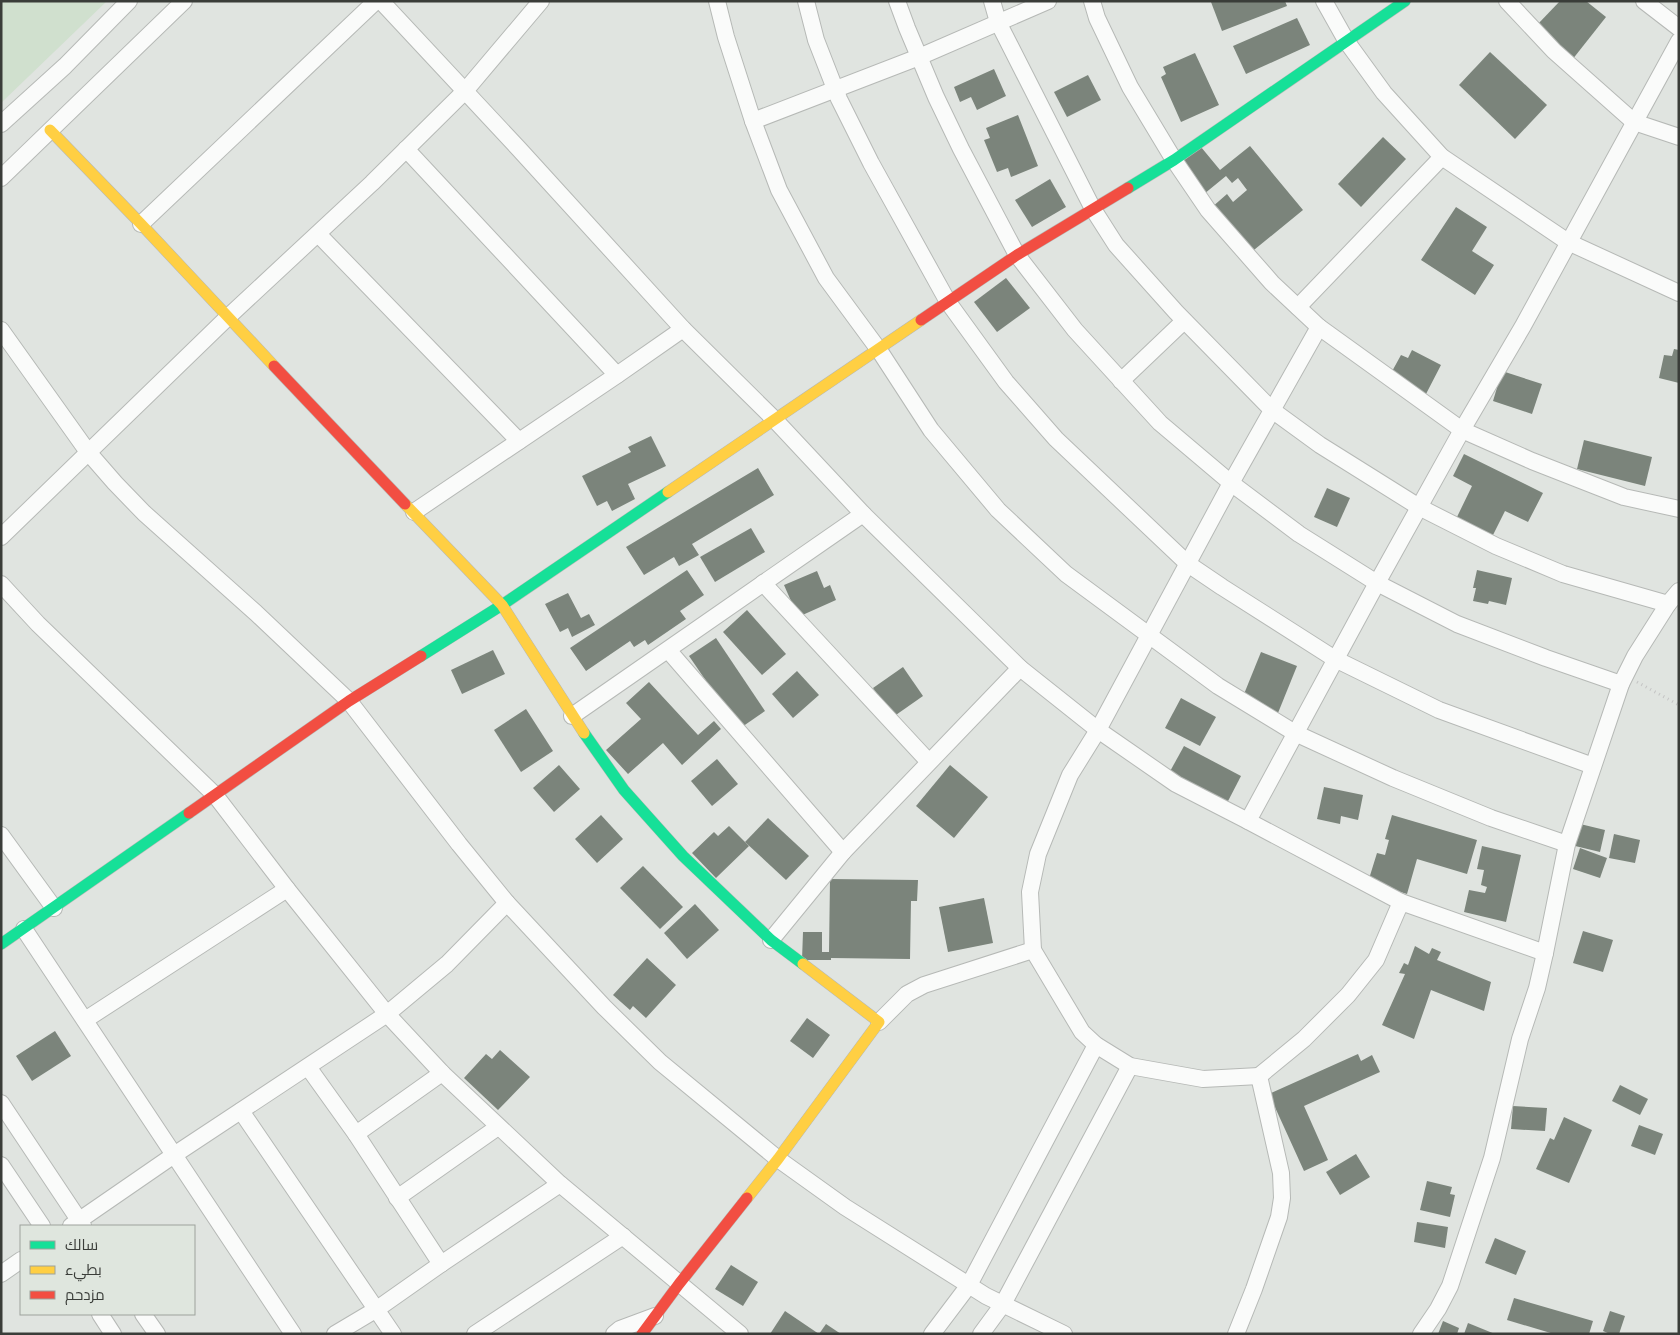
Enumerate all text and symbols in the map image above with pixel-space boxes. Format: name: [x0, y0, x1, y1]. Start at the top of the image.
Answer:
legend: [20, 1225, 195, 1315]
text: سالك: [65, 1235, 98, 1254]
text: بطيء: [65, 1260, 102, 1282]
text: مزدحم: [65, 1285, 105, 1305]

